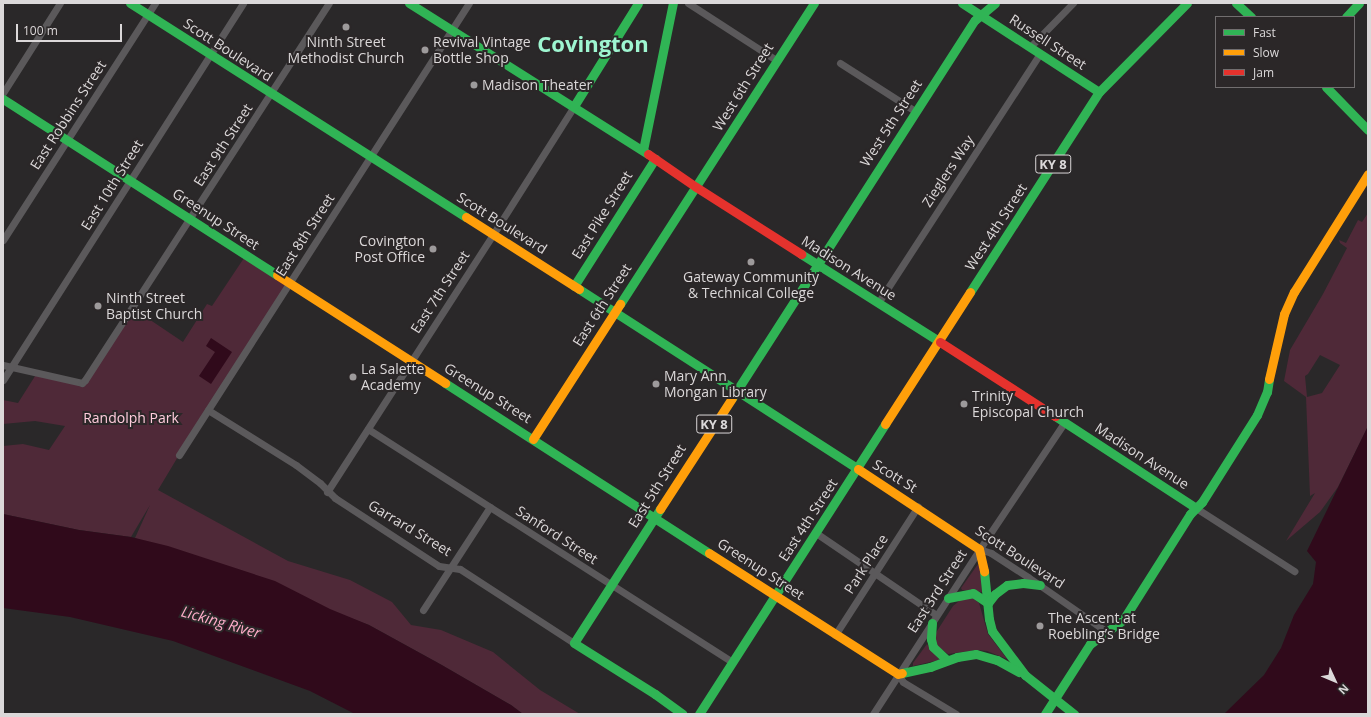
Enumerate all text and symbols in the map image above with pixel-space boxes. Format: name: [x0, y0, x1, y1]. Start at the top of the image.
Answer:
street label: Russell Street: [1006, 11, 1090, 73]
street label: Scott Boulevard: [180, 15, 276, 85]
scale bar: [18, 16, 124, 42]
legend: [1215, 16, 1355, 88]
text: 100 m: [23, 22, 58, 39]
marker: Ninth Street Methodist Church: [341, 22, 351, 32]
text: Fast: [1253, 24, 1276, 41]
district label: Covington: [537, 31, 649, 57]
place label: Ninth Street Methodist Church: [288, 34, 404, 66]
place label: Revival Vintage Bottle Shop: [433, 34, 531, 66]
street label: West 6th Street: [709, 40, 777, 134]
text: Slow: [1253, 44, 1279, 61]
marker: Revival Vintage Bottle Shop: [420, 45, 430, 55]
street label: East Robbins Street: [26, 57, 110, 173]
text: Jam: [1253, 64, 1274, 81]
street label: West 5th Street: [857, 76, 925, 170]
place label: Madison Theater: [482, 77, 592, 93]
marker: Madison Theater: [469, 80, 479, 90]
street label: East 9th Street: [190, 101, 256, 189]
street label: Zieglers Way: [919, 132, 977, 210]
street label: East 10th Street: [78, 137, 146, 233]
road number: KY 8: [1035, 153, 1071, 175]
street label: East Pike Street: [568, 168, 636, 262]
street label: West 4th Street: [962, 180, 1030, 274]
street label: Greenup Street: [169, 185, 263, 253]
street label: Scott Boulevard: [454, 189, 550, 257]
street label: East 8th Street: [272, 191, 338, 279]
street label: Madison Avenue: [799, 232, 899, 304]
place label: Covington Post Office: [354, 233, 425, 266]
marker: Covington Post Office: [428, 244, 438, 254]
street label: East 7th Street: [407, 248, 473, 336]
marker: Gateway Community & Technical College: [746, 257, 756, 267]
street label: East 6th Street: [569, 261, 635, 349]
place label: Gateway Community & Technical College: [683, 269, 819, 302]
place label: Ninth Street Baptist Church: [106, 290, 202, 322]
marker: Ninth Street Baptist Church: [93, 301, 103, 311]
street label: Greenup Street: [441, 359, 535, 427]
place label: La Salette Academy: [361, 361, 424, 394]
place label: Mary Ann Mongan Library: [664, 368, 767, 400]
marker: La Salette Academy: [348, 372, 358, 382]
marker: Mary Ann Mongan Library: [651, 379, 661, 389]
place label: Trinity Episcopal Church: [972, 388, 1084, 420]
marker: Trinity Episcopal Church: [959, 399, 969, 409]
park label: Randolph Park: [83, 410, 179, 426]
road number: KY 8: [696, 413, 732, 435]
street label: Madison Avenue: [1092, 419, 1192, 493]
street label: East 5th Street: [625, 441, 689, 531]
street label: Scott St: [870, 456, 920, 496]
street label: East 4th Street: [775, 476, 841, 564]
street label: Garrard Street: [365, 497, 455, 559]
street label: Sanford Street: [513, 502, 601, 568]
street label: Scott Boulevard: [972, 522, 1068, 592]
street label: Park Place: [841, 531, 891, 597]
street label: Greenup Street: [714, 535, 808, 603]
street label: East 3rd Street: [904, 546, 970, 636]
water label: Licking River: [179, 602, 263, 642]
place label: The Ascent at Roebling’s Bridge: [1048, 610, 1160, 642]
marker: The Ascent at Roebling’s Bridge: [1035, 621, 1045, 631]
north arrow: [1315, 661, 1355, 701]
text: N: [1335, 681, 1353, 698]

